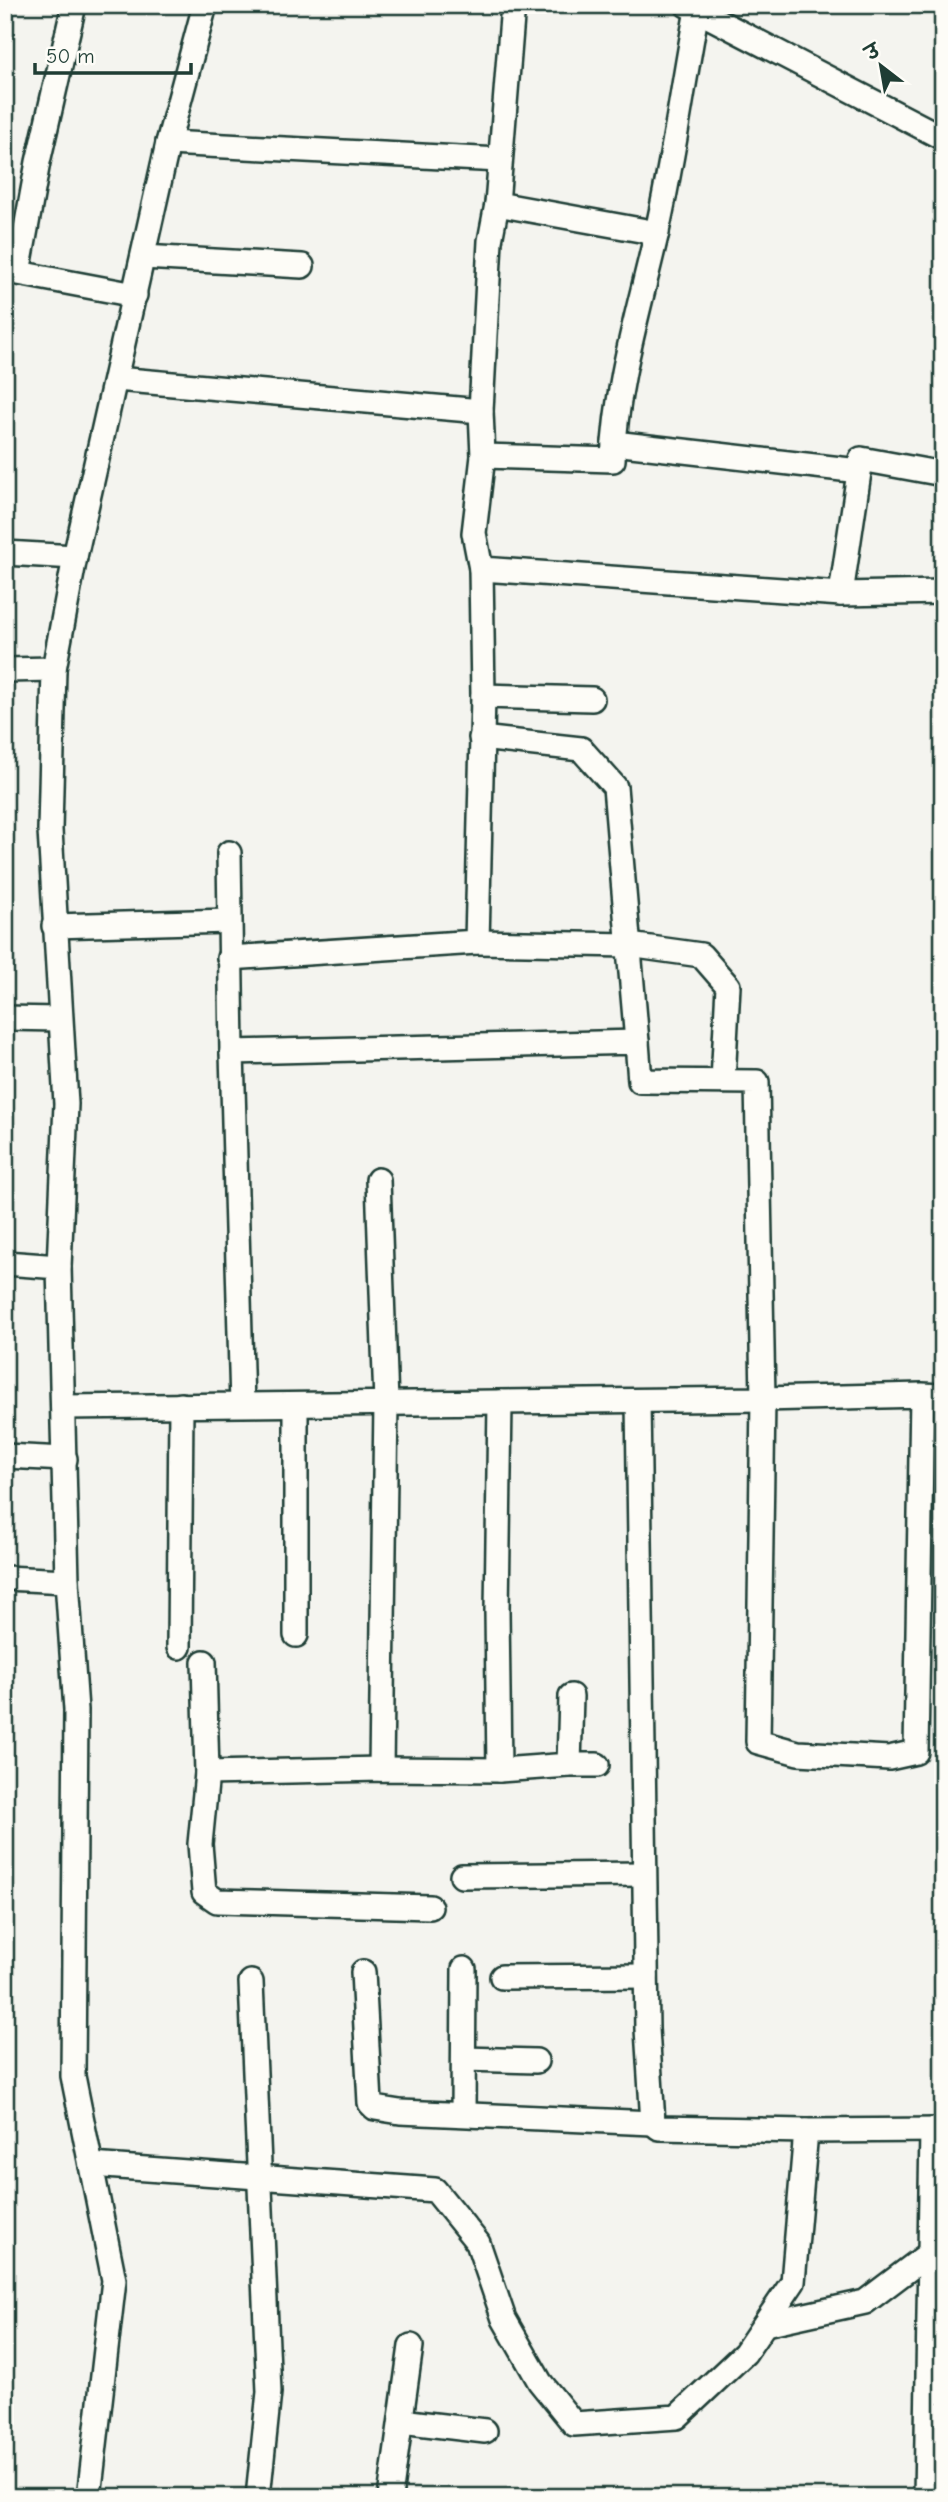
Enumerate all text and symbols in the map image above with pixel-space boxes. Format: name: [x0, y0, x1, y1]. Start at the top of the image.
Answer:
scale bar: [35, 32, 191, 76]
north arrow: [846, 32, 916, 102]
text: उ: [860, 38, 886, 66]
text: 50 m: [46, 44, 95, 68]

